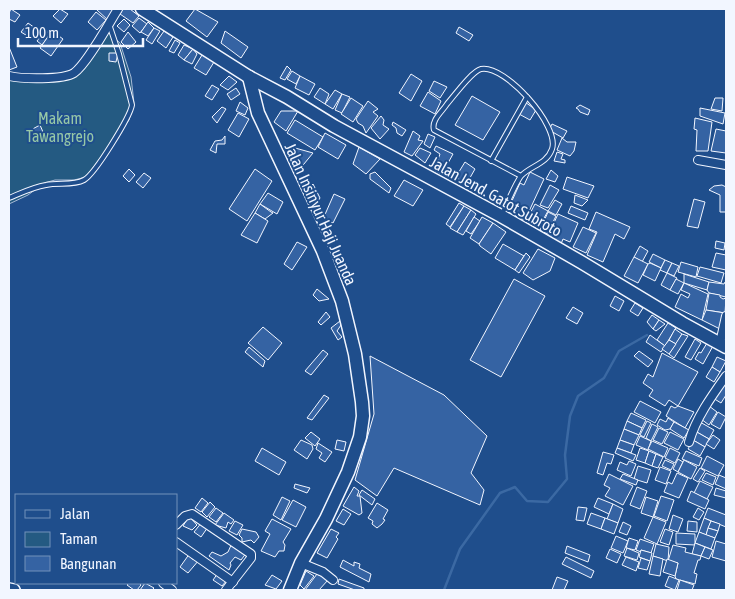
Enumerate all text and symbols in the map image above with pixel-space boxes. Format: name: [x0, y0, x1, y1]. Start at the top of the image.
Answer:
scale bar: [18, 15, 142, 47]
text: 100 m: [25, 24, 59, 41]
park label: Makam Tawangrejo: [26, 109, 94, 146]
street label: Jalan Insinyur Haji Juanda: [281, 140, 360, 288]
street label: Jalan Jend. Gatot Subroto: [427, 152, 565, 240]
legend: [15, 494, 178, 584]
text: Jalan: [60, 505, 90, 522]
text: Taman: [60, 530, 98, 547]
text: Bangunan: [60, 555, 117, 572]

